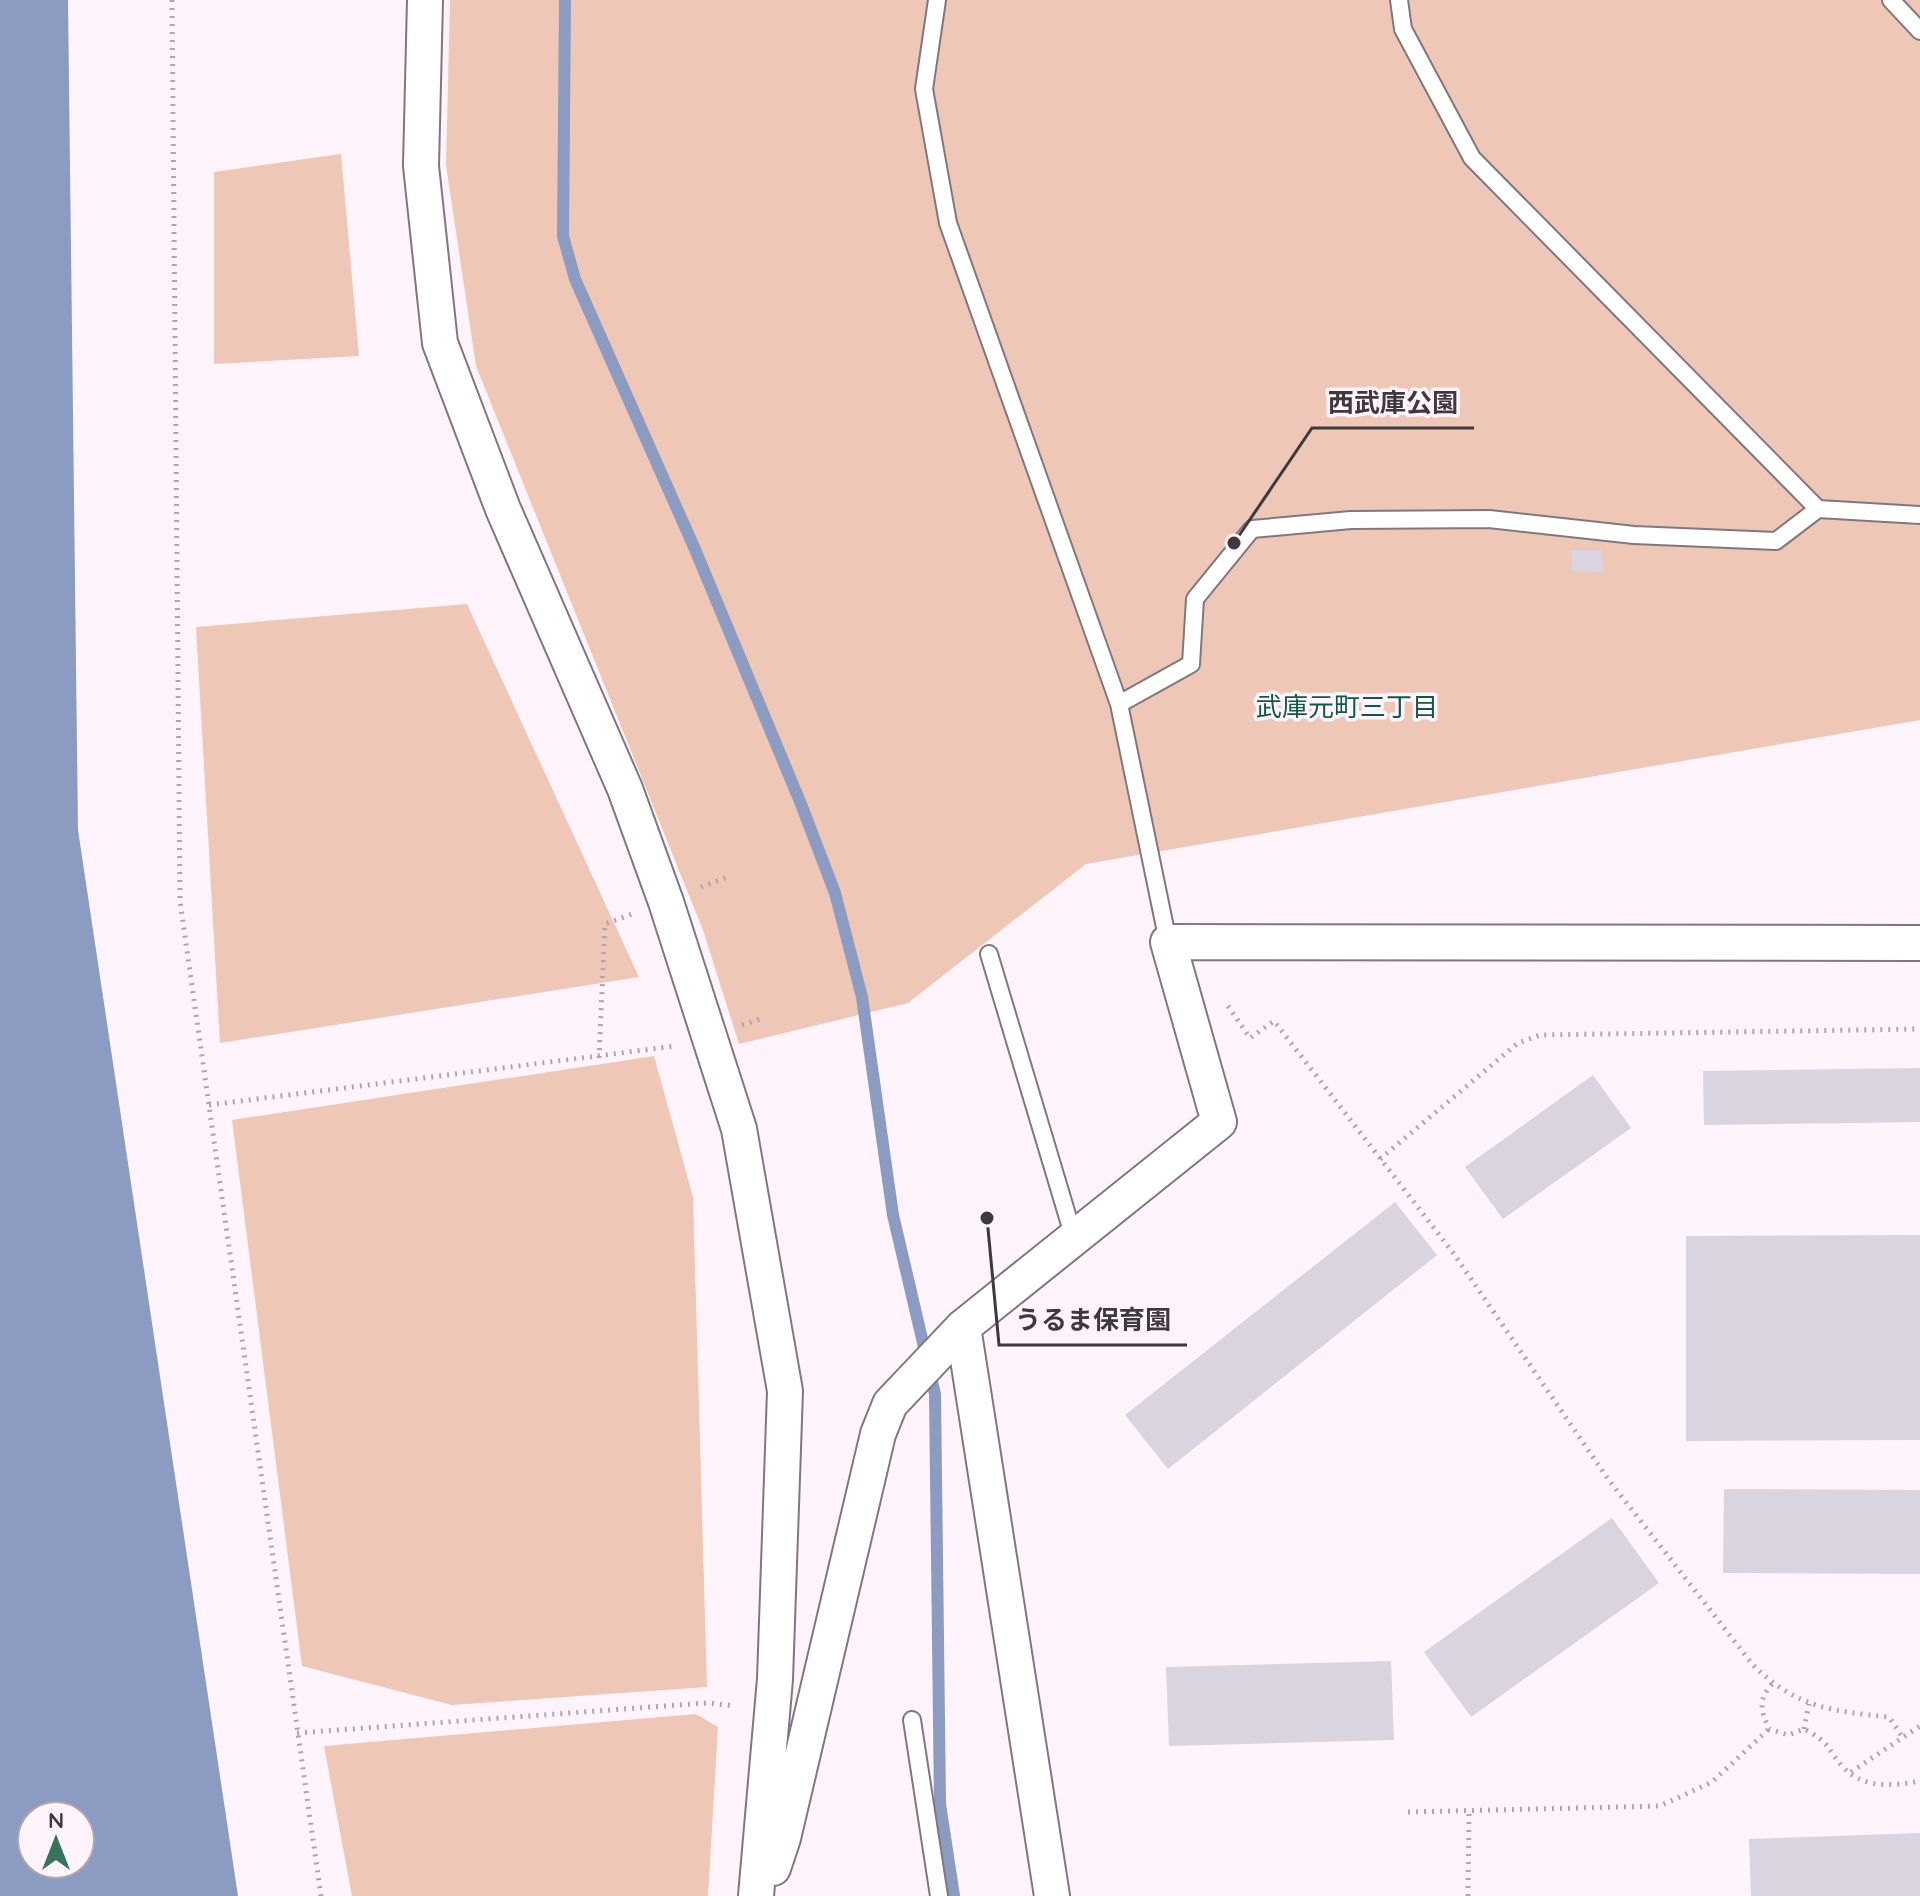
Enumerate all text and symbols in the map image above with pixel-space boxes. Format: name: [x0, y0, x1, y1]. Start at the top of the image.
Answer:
callout: 西武庫公園: [1312, 378, 1474, 428]
text: 西武庫公園: [1328, 386, 1458, 419]
district label: 武庫元町三丁目: [1256, 690, 1438, 723]
callout: うるま保育園: [999, 1295, 1187, 1345]
text: うるま保育園: [1015, 1303, 1171, 1336]
north arrow: [16, 1800, 96, 1880]
text: N: [48, 1806, 64, 1834]

